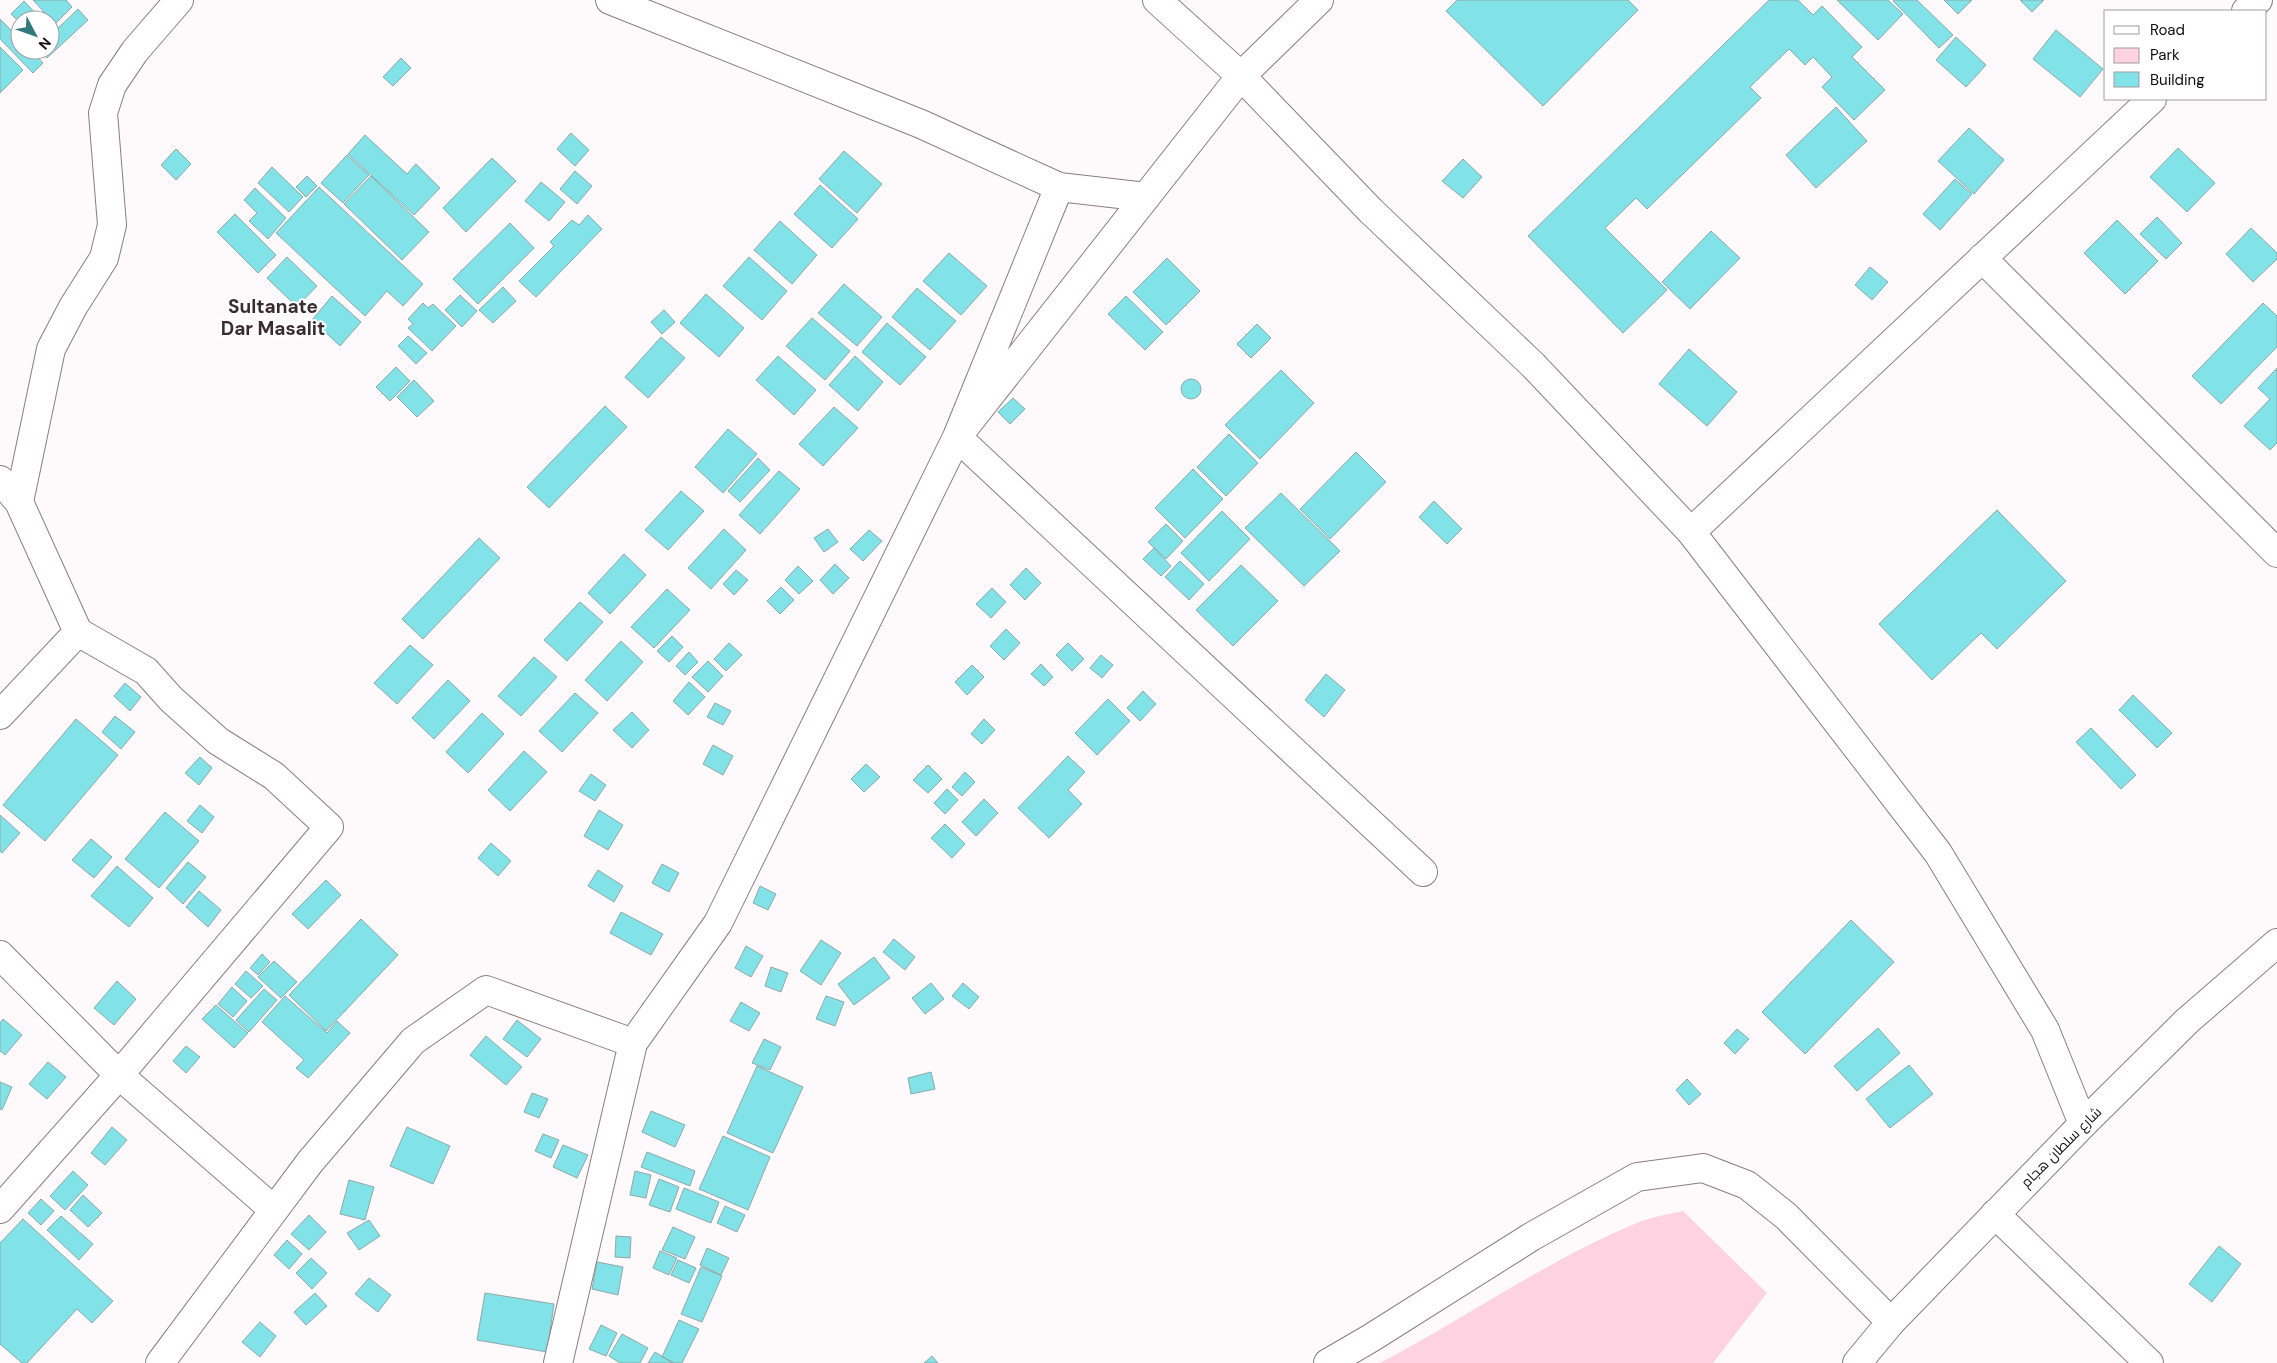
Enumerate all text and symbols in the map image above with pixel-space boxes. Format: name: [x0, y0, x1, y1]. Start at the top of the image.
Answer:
north arrow: [10, 10, 60, 60]
legend: [2104, 10, 2267, 100]
text: Road: [2150, 20, 2185, 40]
text: N: [35, 34, 55, 53]
text: Park: [2150, 45, 2180, 65]
text: Building: [2150, 70, 2205, 90]
district label: Sultanate Dar Masalit: [221, 294, 325, 341]
street label: شارع سلطان هجام: [2017, 1103, 2106, 1192]

